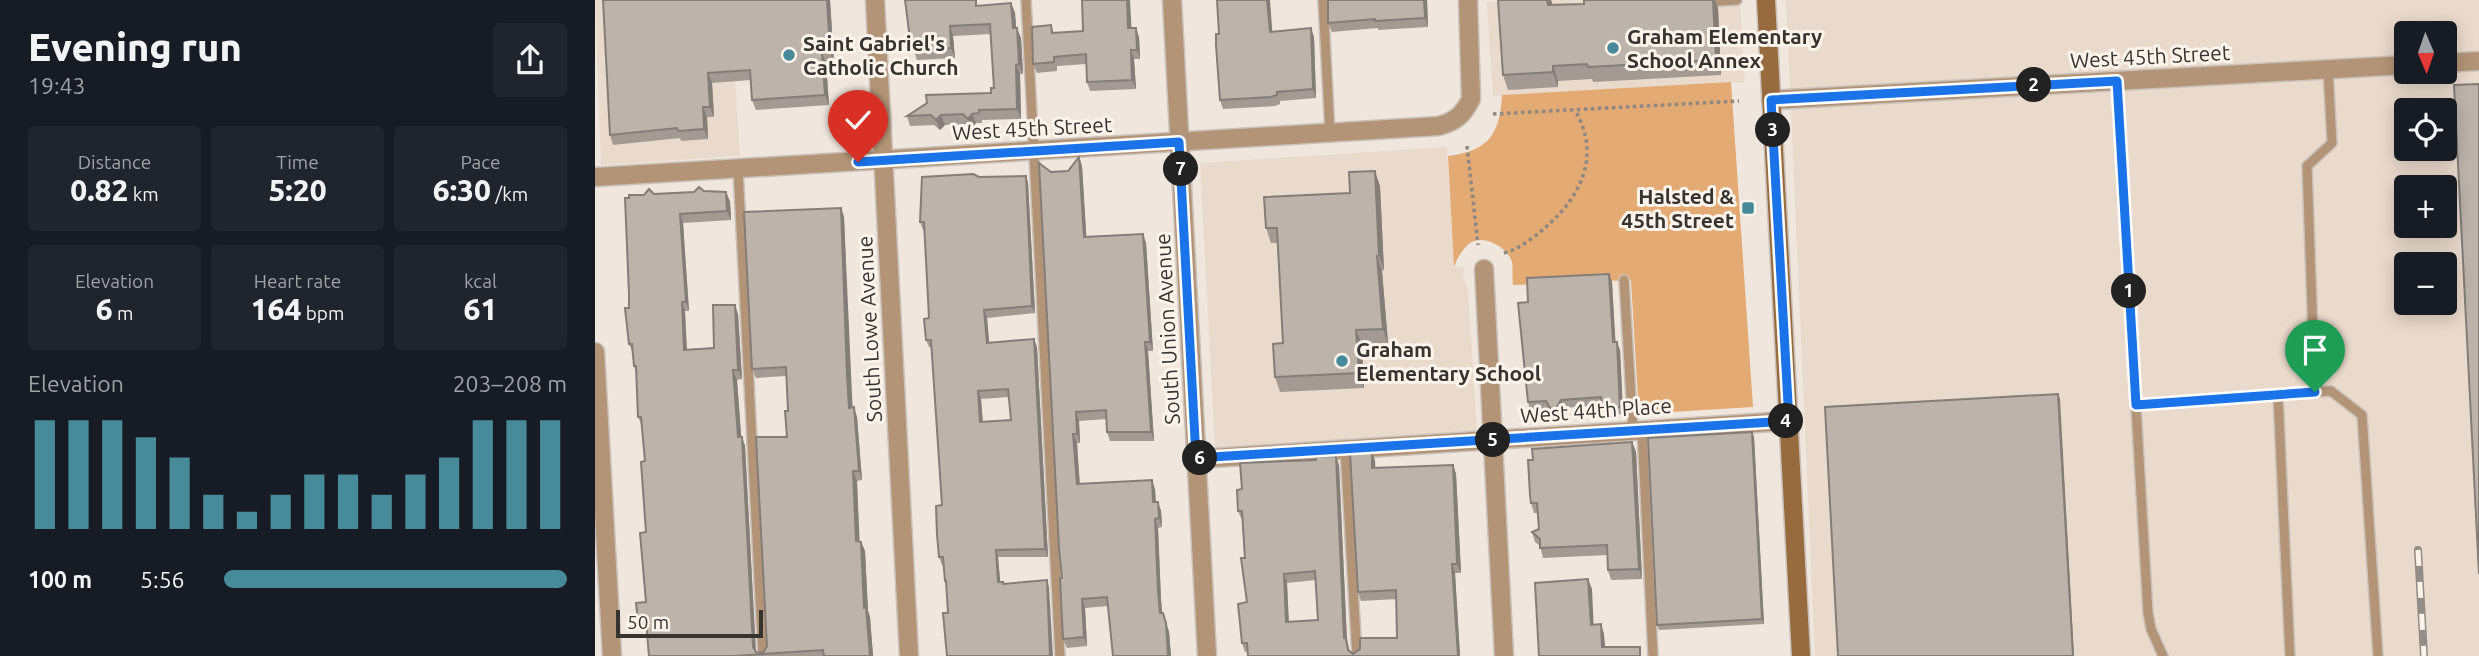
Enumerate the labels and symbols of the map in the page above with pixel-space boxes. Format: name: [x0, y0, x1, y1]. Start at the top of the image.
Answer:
north arrow: [2394, 21, 2457, 84]
place label: Graham Elementary School Annex: [1627, 24, 1822, 72]
place label: Saint Gabriel's Catholic Church: [803, 31, 959, 79]
marker: Graham Elementary School Annex: [1605, 40, 1621, 56]
street label: West 45th Street: [2069, 40, 2231, 72]
marker: Saint Gabriel's Catholic Church: [781, 47, 797, 63]
pin: 2: [2017, 68, 2051, 102]
pin: [828, 90, 888, 162]
street label: West 45th Street: [951, 112, 1113, 144]
pin: 3: [1755, 113, 1791, 148]
pin: 7: [1163, 152, 1199, 186]
place label: Halsted & 45th Street: [1621, 184, 1734, 232]
marker: Halsted & 45th Street: [1740, 200, 1756, 216]
street label: South Union Avenue: [1150, 233, 1184, 425]
street label: South Lowe Avenue: [852, 235, 886, 423]
pin: 1: [2111, 274, 2147, 308]
pin: [2285, 320, 2345, 392]
place label: Graham Elementary School: [1356, 337, 1541, 385]
marker: Graham Elementary School: [1334, 353, 1350, 369]
street label: West 44th Place: [1519, 393, 1673, 427]
pin: 4: [1769, 404, 1803, 438]
pin: 5: [1475, 422, 1511, 458]
pin: 6: [1183, 440, 1217, 476]
scale bar: [616, 607, 763, 639]

